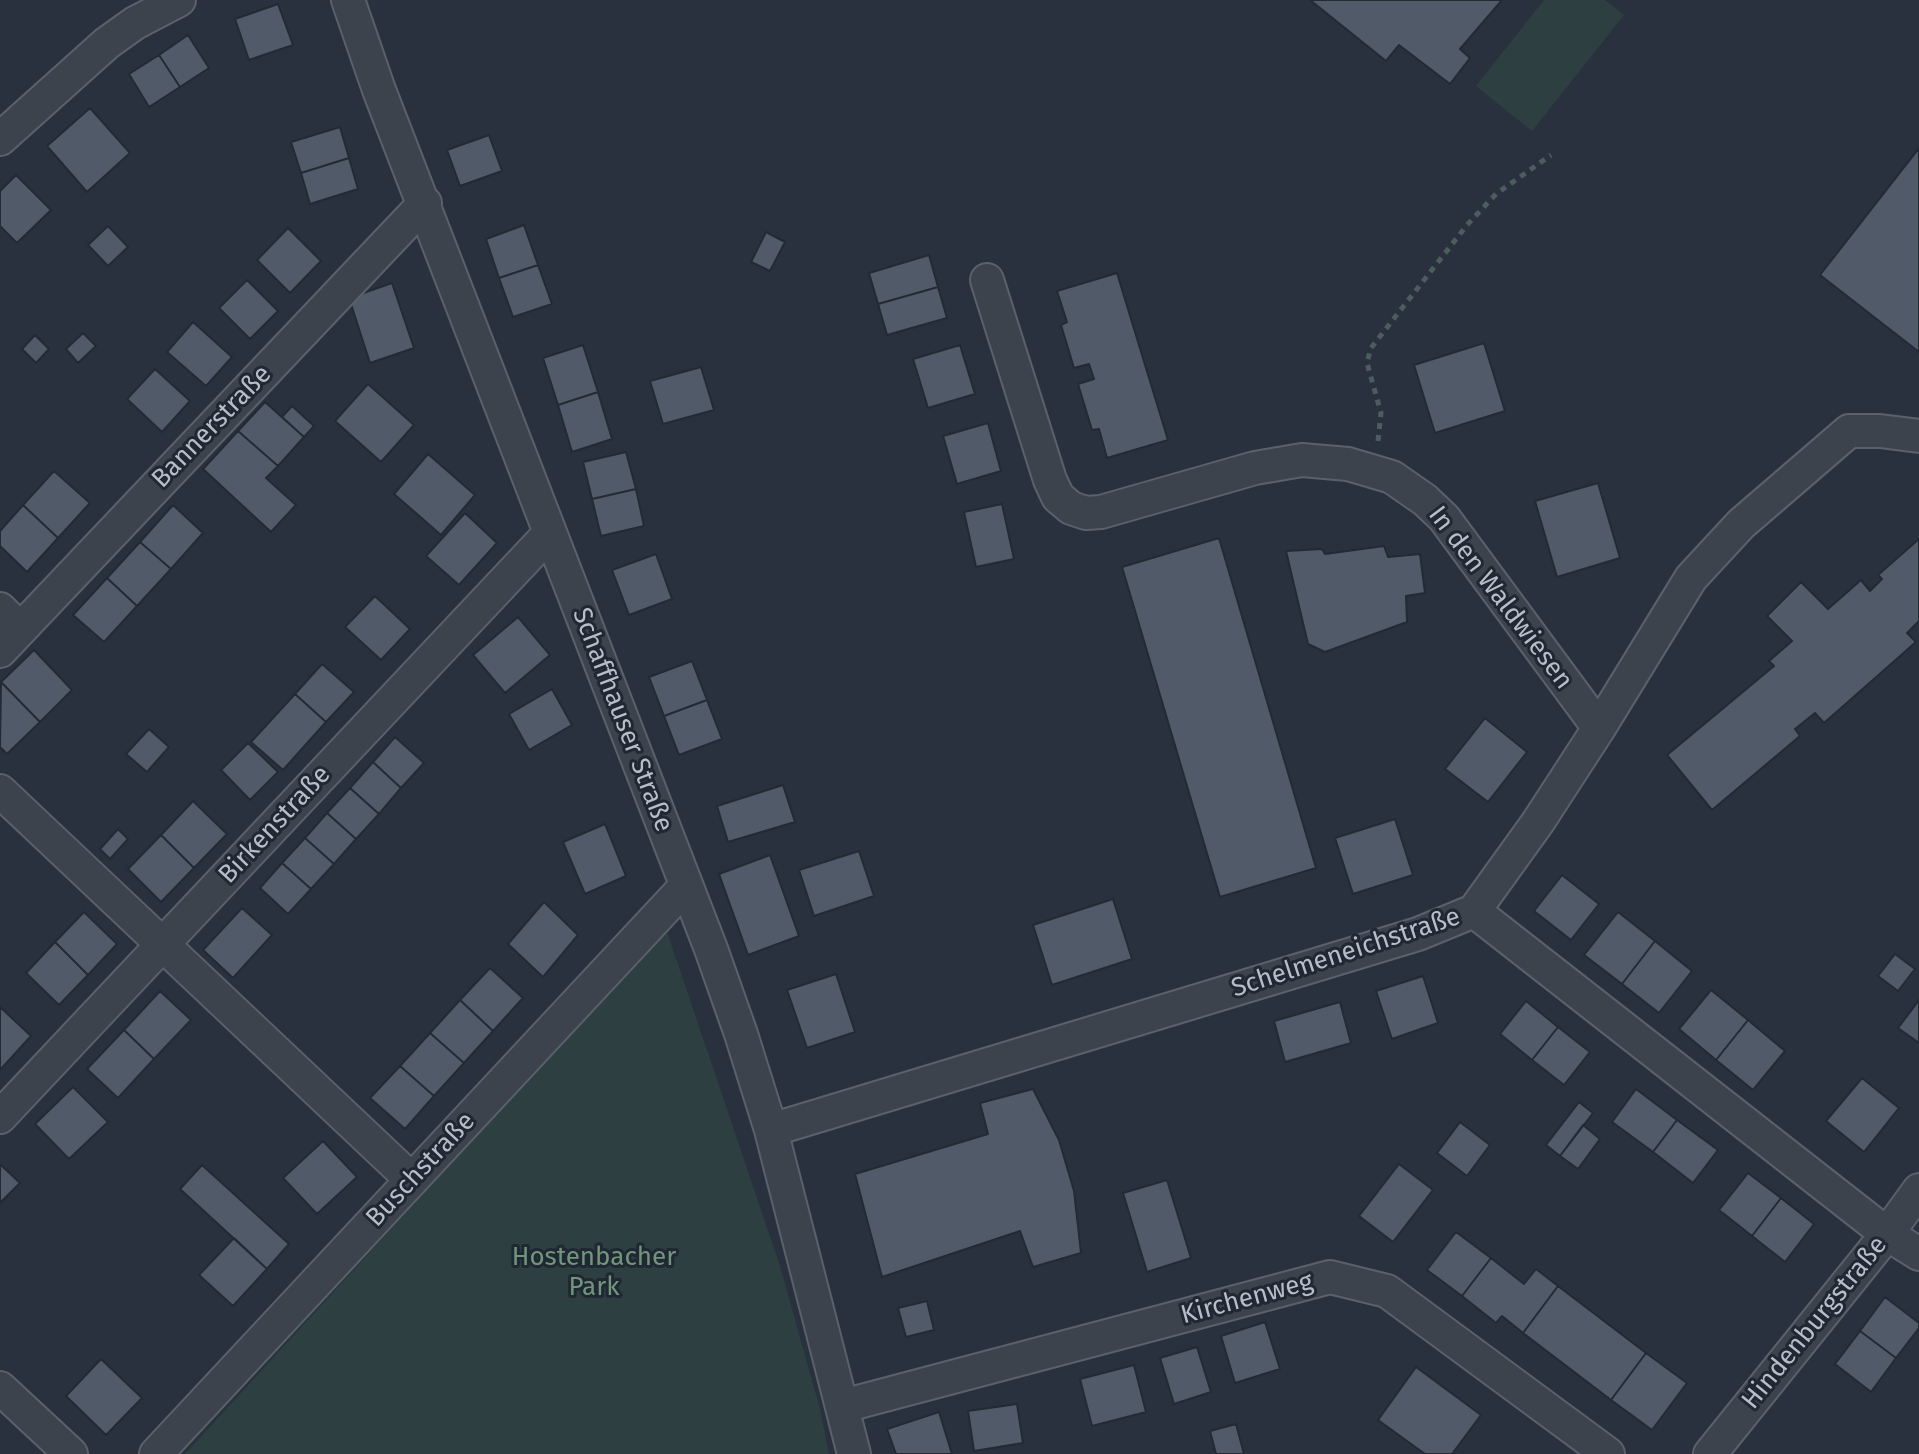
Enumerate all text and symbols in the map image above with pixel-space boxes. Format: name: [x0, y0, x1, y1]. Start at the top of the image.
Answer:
street label: Bannerstraße: [146, 359, 278, 495]
street label: In den Waldwiesen: [1421, 500, 1579, 696]
street label: Schaffhauser Straße: [565, 604, 679, 836]
street label: Birkenstraße: [212, 759, 338, 891]
street label: Schelmeneichstraße: [1228, 901, 1464, 1005]
street label: Buschstraße: [360, 1106, 482, 1234]
street label: Hindenburgstraße: [1736, 1230, 1894, 1416]
park label: Hostenbacher Park: [512, 1242, 676, 1304]
street label: Kirchenweg: [1178, 1266, 1316, 1332]

